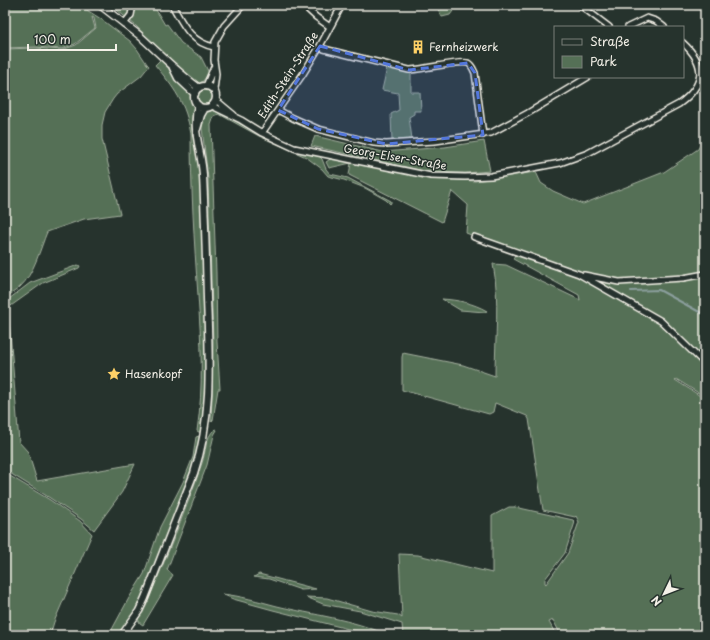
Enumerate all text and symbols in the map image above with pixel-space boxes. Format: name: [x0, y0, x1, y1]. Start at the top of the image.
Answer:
scale bar: [28, 26, 116, 52]
legend: [554, 26, 684, 78]
street label: Edith-Stein-Straße: [253, 28, 322, 121]
text: 100 m: [34, 30, 71, 48]
text: Straße: [590, 32, 630, 50]
place label: Fernheizwerk: [429, 38, 499, 55]
building icon: Fernheizwerk: [410, 39, 426, 55]
text: Park: [590, 52, 617, 70]
street label: Georg-Elser-Straße: [342, 139, 448, 174]
place label: Hasenkopf: [125, 365, 183, 382]
place icon: Hasenkopf: [106, 366, 122, 382]
north arrow: [644, 574, 684, 614]
text: N: [647, 592, 666, 610]

